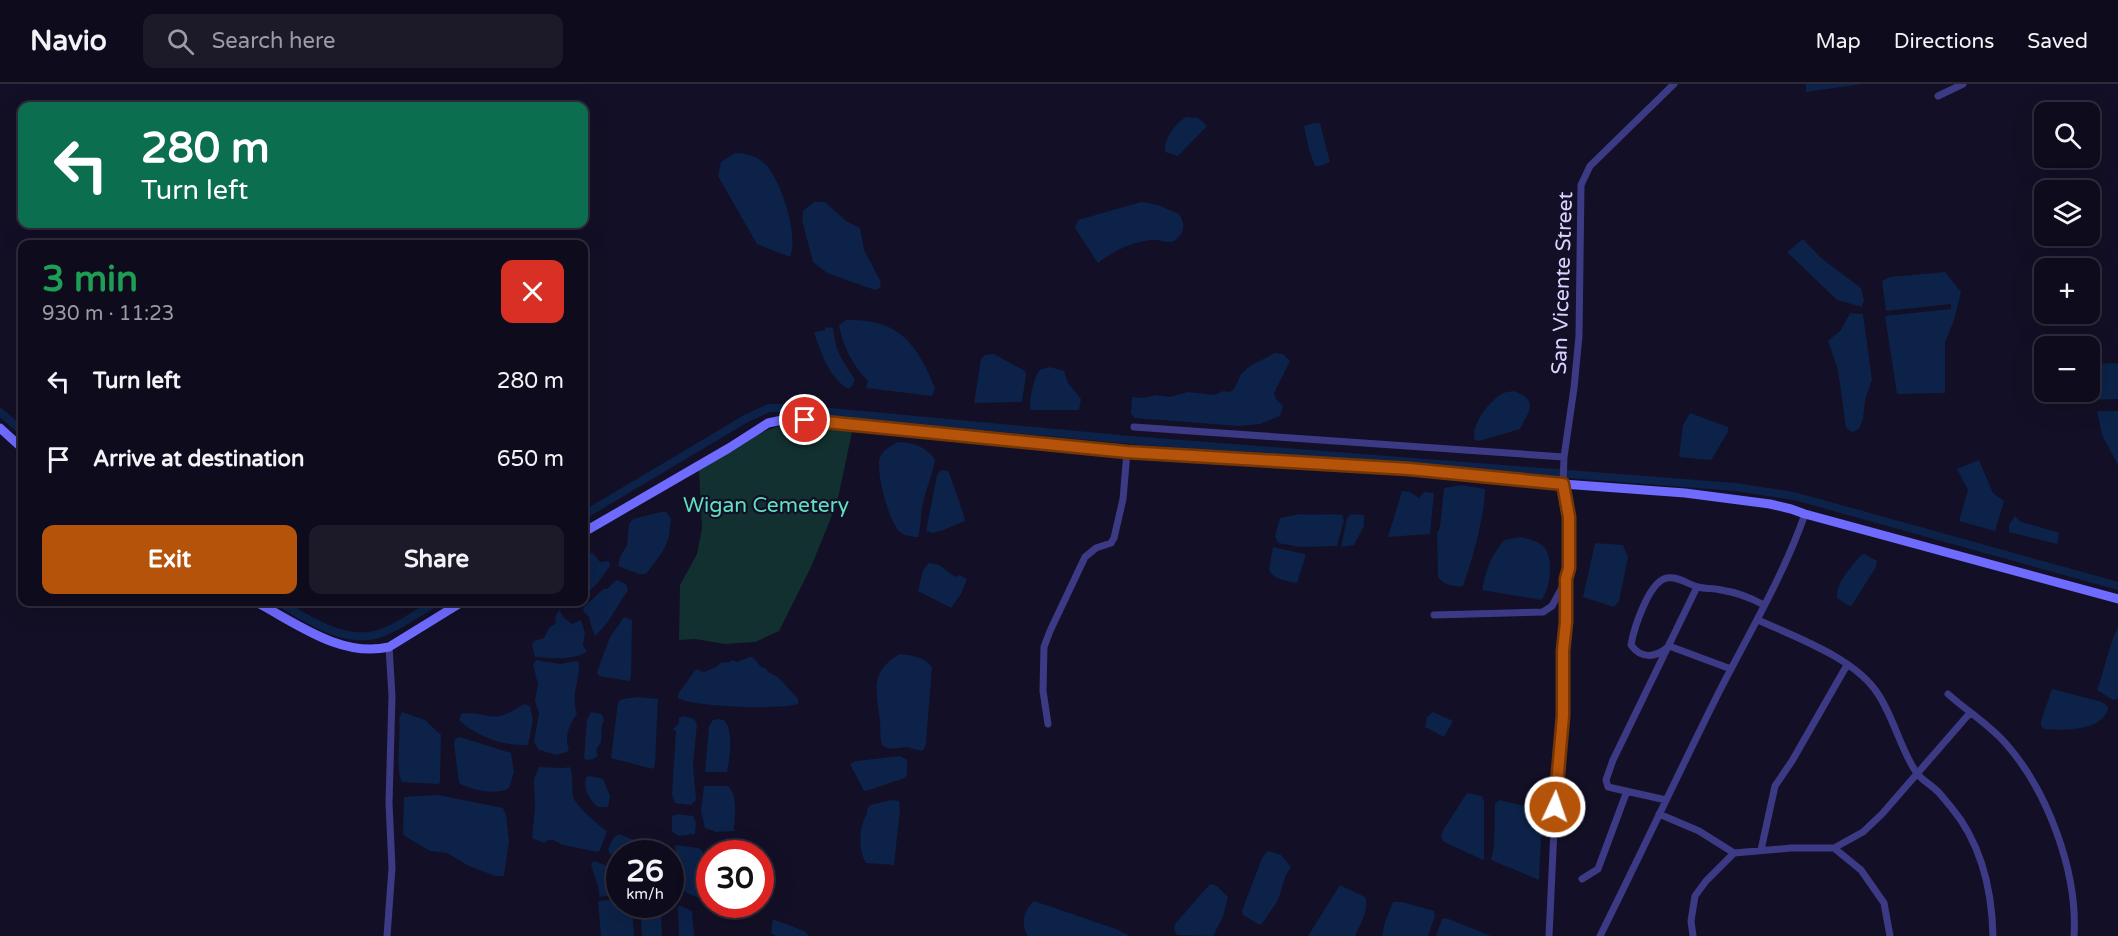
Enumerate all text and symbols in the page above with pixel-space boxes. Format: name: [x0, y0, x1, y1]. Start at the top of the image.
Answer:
search box: [143, 14, 563, 68]
text: Navio: [30, 24, 107, 58]
icon: search: [164, 25, 197, 58]
text: Search here: [212, 28, 336, 54]
text: Map: [1815, 29, 1861, 54]
text: Directions: [1894, 29, 1994, 54]
text: Saved: [2027, 29, 2088, 54]
map controls: [2034, 102, 2100, 402]
button: search: [2034, 102, 2100, 168]
text: 280 m: [141, 123, 270, 174]
icon: left: [42, 126, 120, 204]
text: Turn left: [141, 174, 248, 207]
button: layers: [2034, 180, 2100, 246]
street label: San Vicente Street: [1547, 191, 1578, 375]
text: 3 min: [42, 258, 138, 301]
button: +: [2034, 258, 2100, 324]
button: close: [501, 260, 564, 323]
text: 930 m · 11:23: [42, 302, 174, 326]
button: −: [2034, 336, 2100, 402]
icon: left: [42, 365, 75, 398]
text: Turn left: [93, 368, 181, 394]
text: 280 m: [497, 368, 564, 394]
pin: [779, 394, 830, 445]
icon: arrive: [788, 403, 821, 436]
icon: arrive: [42, 443, 75, 476]
text: Arrive at destination: [93, 446, 304, 472]
text: 650 m: [497, 446, 564, 472]
park label: Wigan Cemetery: [683, 493, 849, 518]
button: Exit: [42, 525, 297, 594]
button: Share: [309, 525, 564, 594]
position arrow: [1523, 775, 1587, 839]
speed limit sign: 30: [696, 840, 774, 918]
text: 26: [626, 853, 664, 890]
text: km/h: [626, 885, 664, 903]

